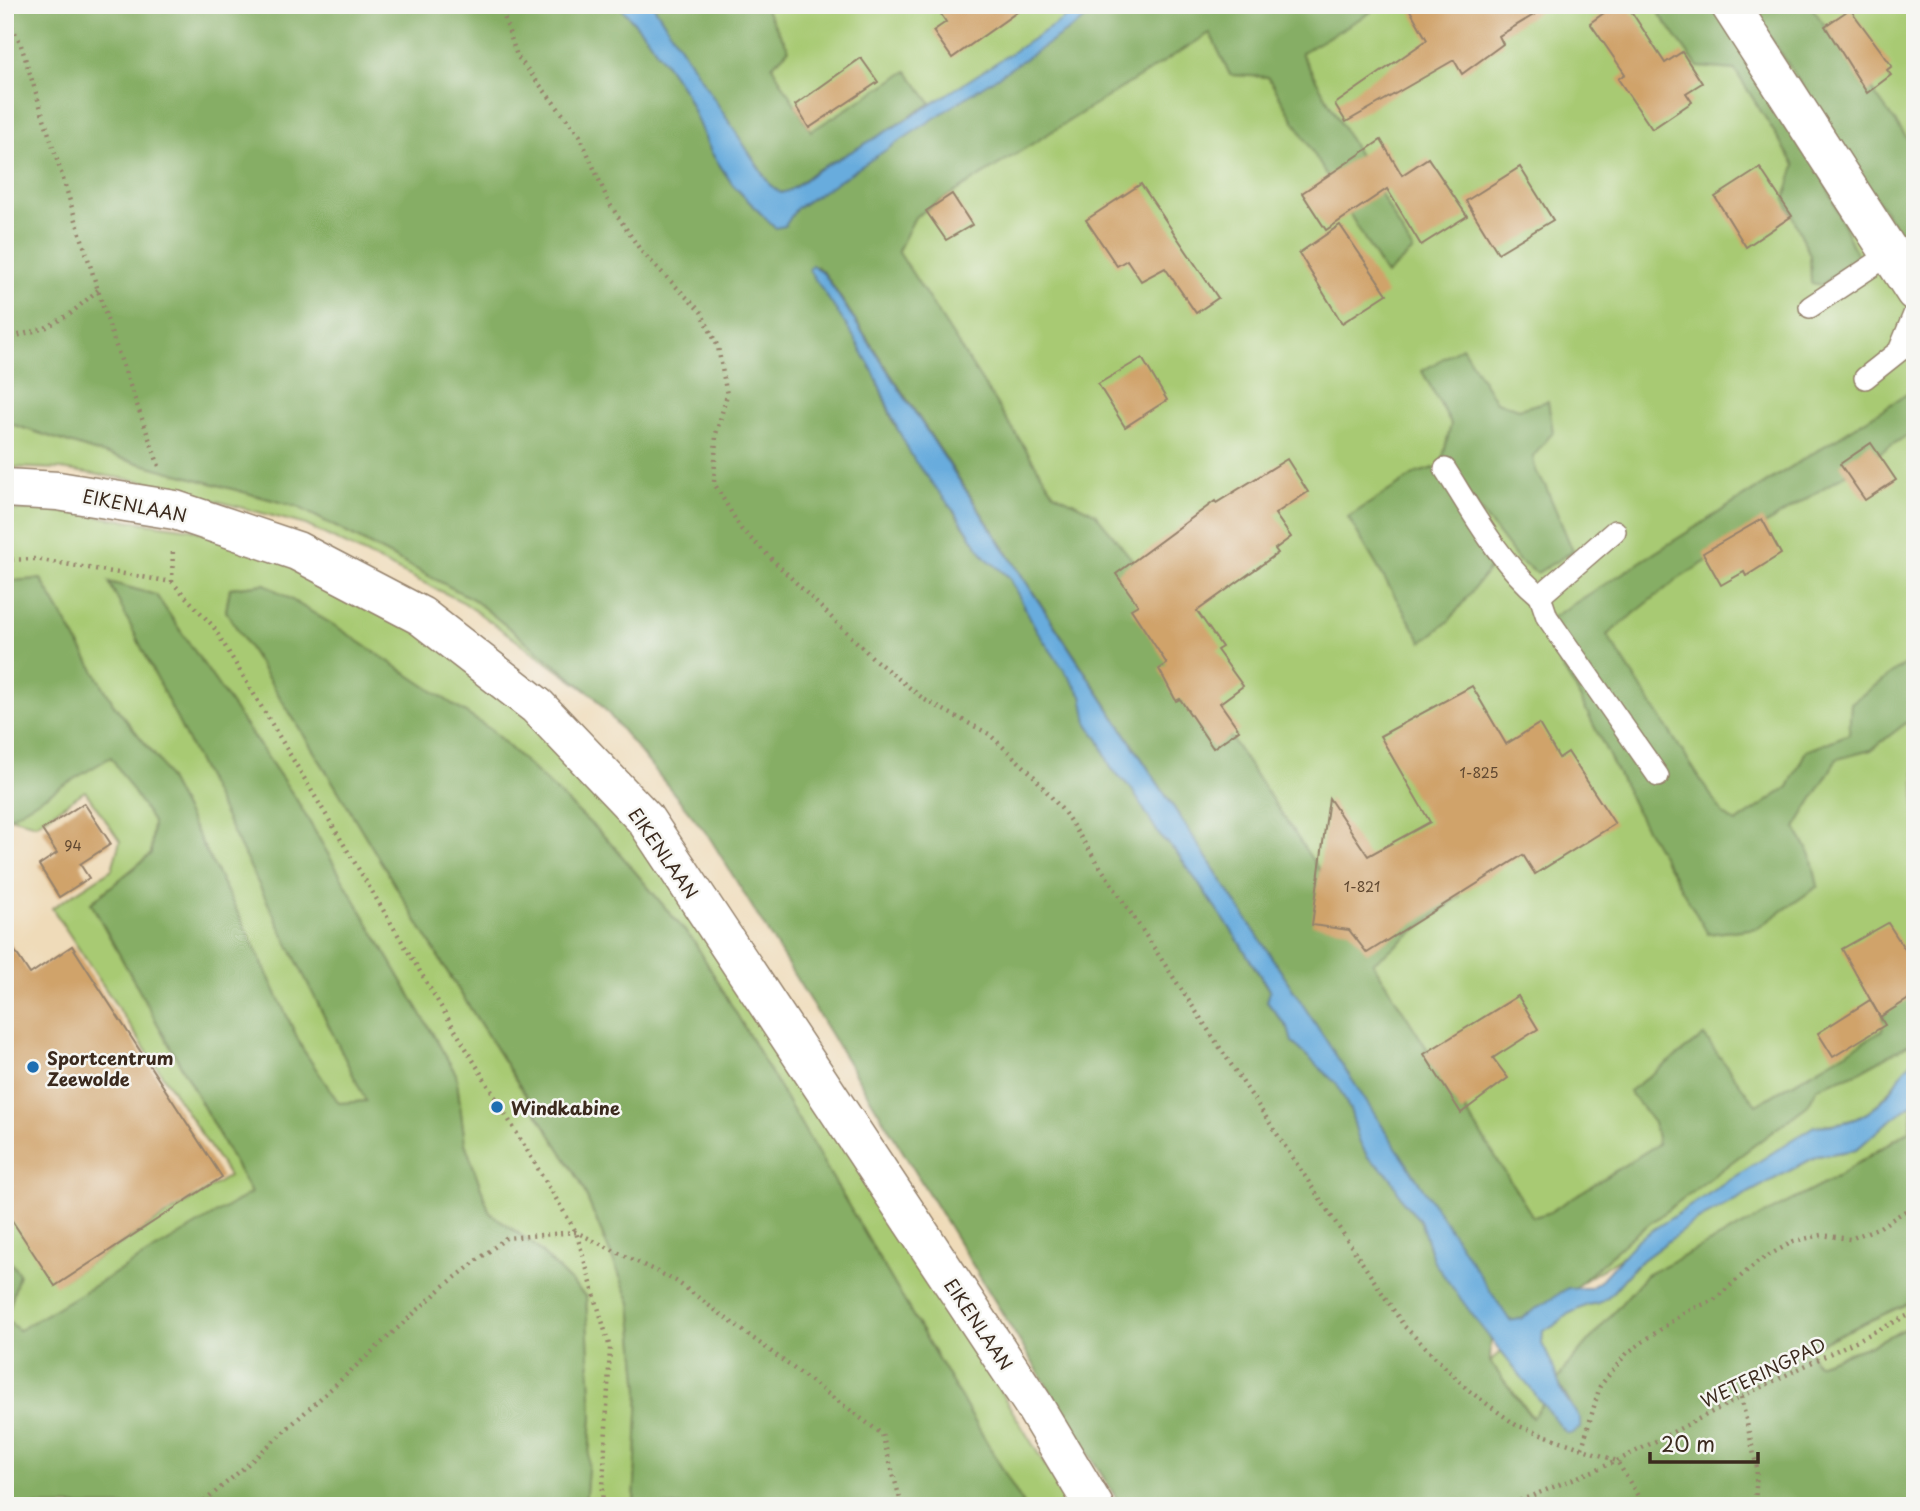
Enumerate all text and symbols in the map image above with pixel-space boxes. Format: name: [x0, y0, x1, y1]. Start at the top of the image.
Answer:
street label: EIKENLAAN: [81, 482, 189, 528]
house number: 1-825: [1459, 762, 1499, 783]
street label: EIKENLAAN: [623, 802, 705, 904]
house number: 94: [64, 835, 82, 856]
house number: 1-821: [1344, 876, 1380, 897]
place label: Sportcentrum Zeewolde: [47, 1044, 174, 1092]
marker: Sportcentrum Zeewolde: [25, 1059, 41, 1075]
place label: Windkabine: [511, 1094, 620, 1121]
marker: Windkabine: [489, 1099, 505, 1115]
street label: EIKENLAAN: [938, 1273, 1020, 1375]
street label: WETERINGPAD: [1696, 1330, 1830, 1414]
scale bar: [1650, 1420, 1759, 1464]
text: 20 m: [1661, 1427, 1715, 1459]

